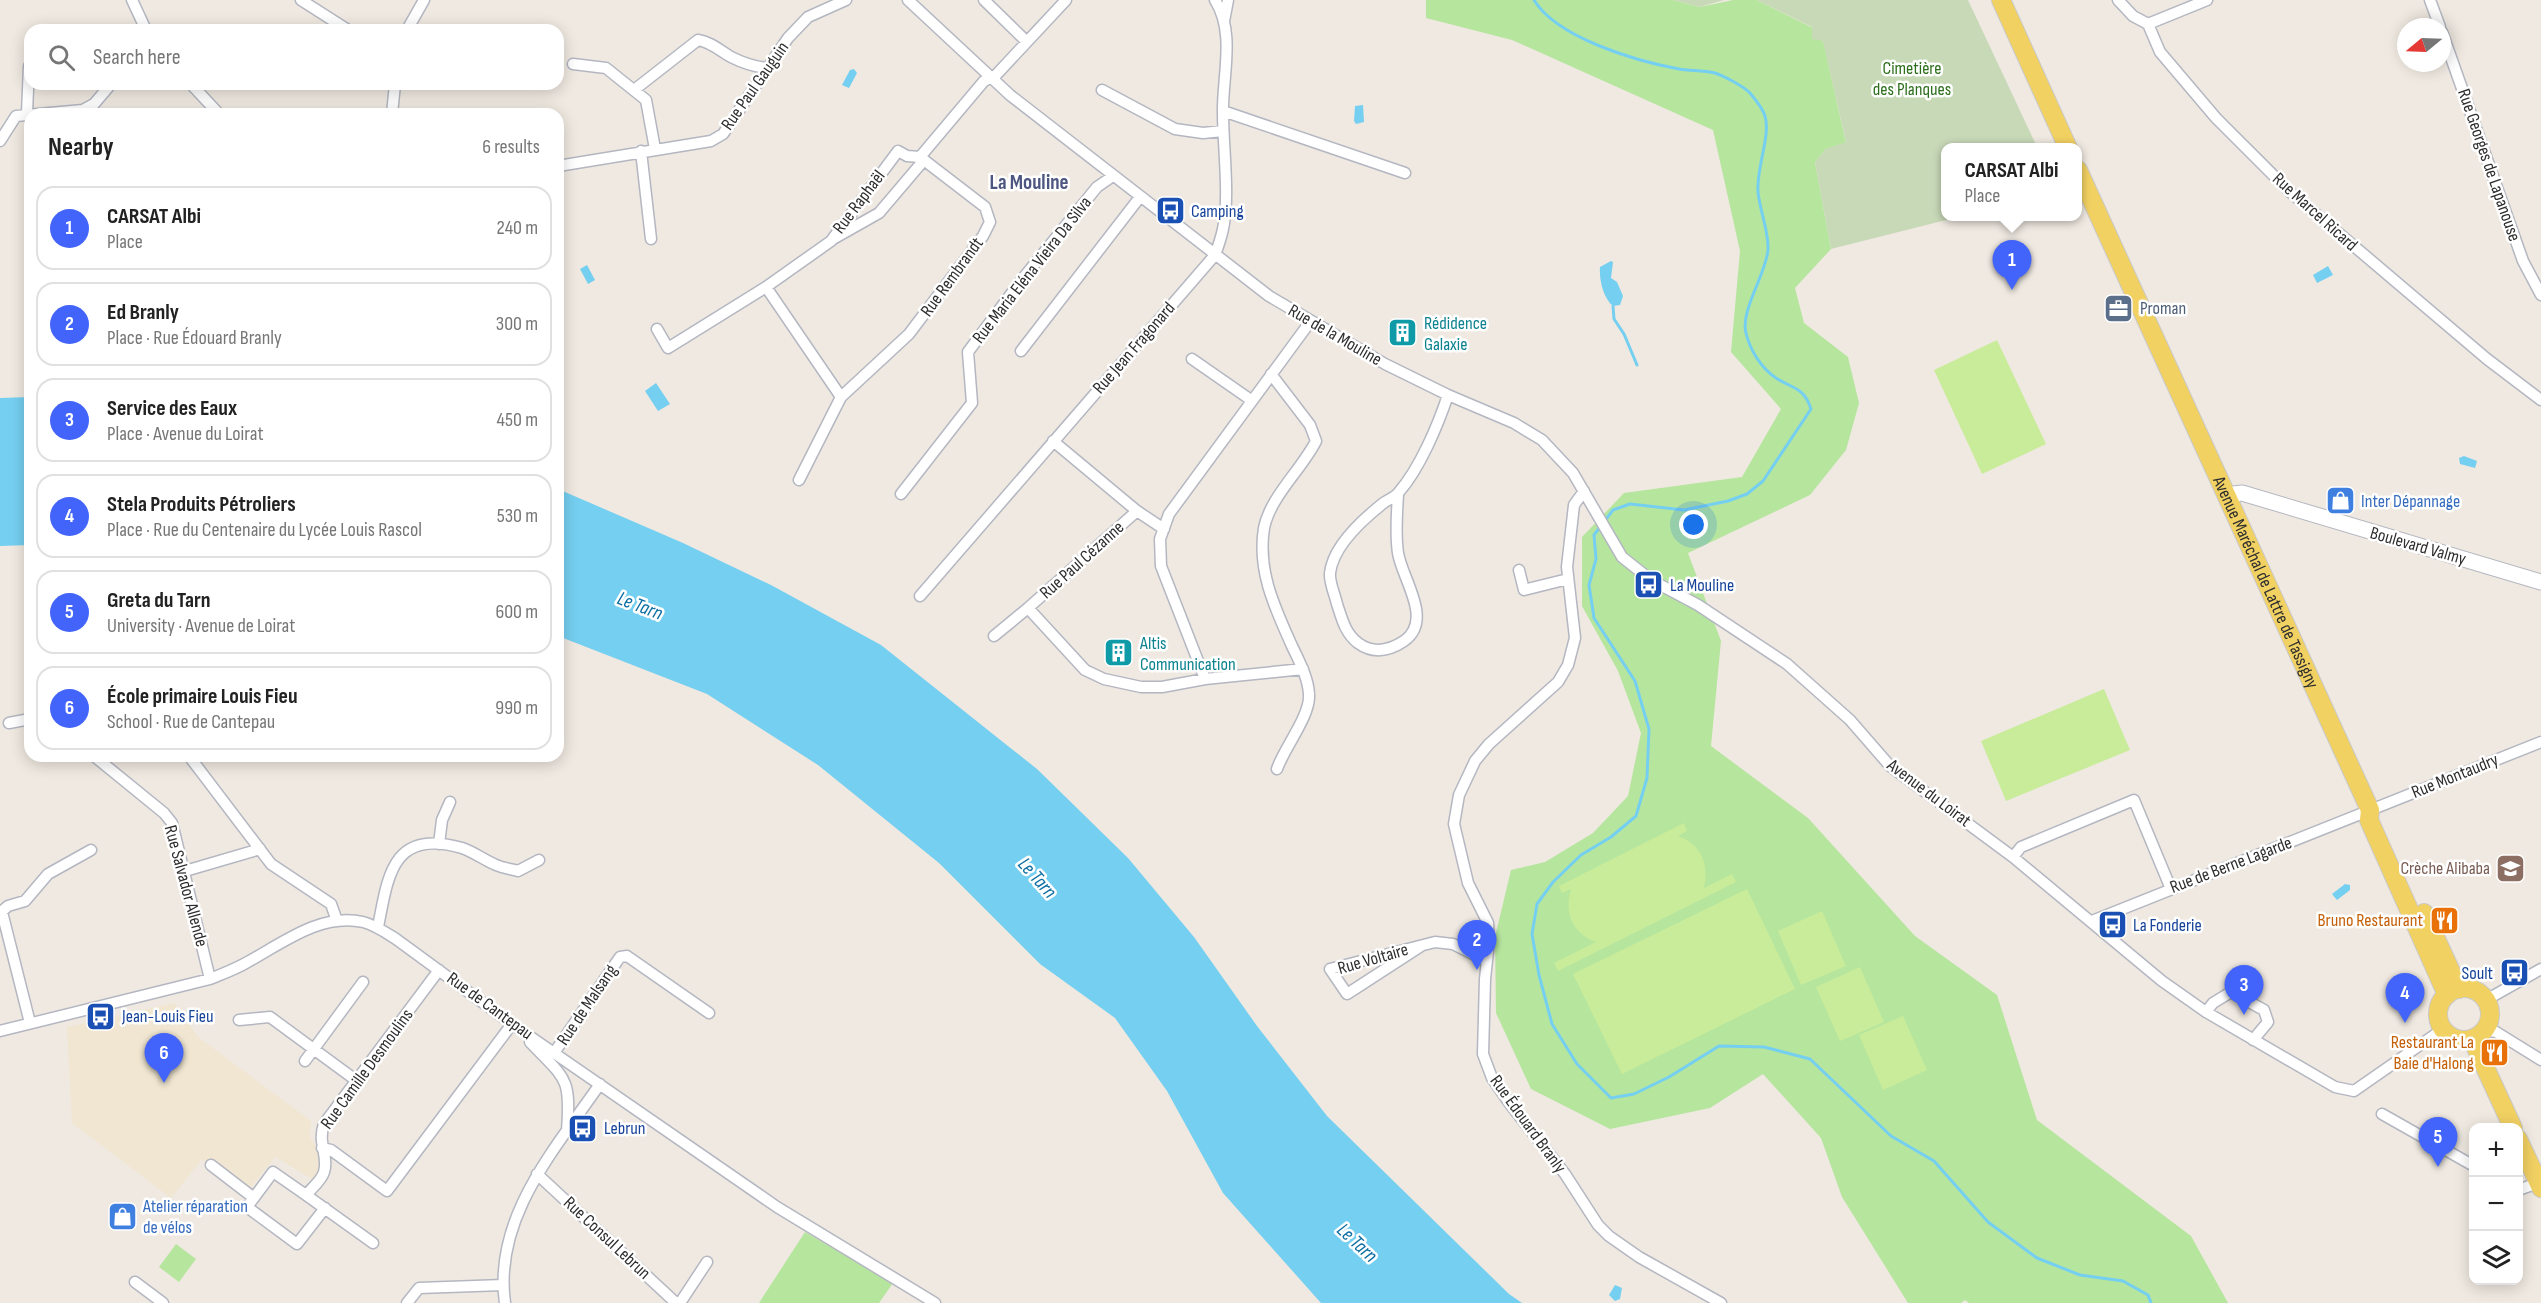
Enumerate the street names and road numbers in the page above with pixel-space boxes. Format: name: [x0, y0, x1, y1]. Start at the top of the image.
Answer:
street label: Rue Paul Gauguin: [717, 38, 793, 134]
street label: Rue Georges de Lapanouse: [2453, 86, 2525, 244]
street label: Rue Raphaël: [828, 166, 890, 238]
street label: Rue Marcel Ricard: [2268, 168, 2362, 256]
street label: Rue Maria Eléna Vieira Da Silva: [968, 192, 1096, 348]
street label: Rue Rembrandt: [916, 233, 988, 321]
street label: Rue Jean Fragonard: [1088, 298, 1180, 398]
street label: Rue de la Mouline: [1285, 300, 1385, 370]
street label: Avenue Maréchal de Lattre de Tassigny: [2208, 472, 2323, 691]
street label: Rue Paul Cézanne: [1036, 517, 1128, 603]
street label: Boulevard Valmy: [2368, 522, 2468, 570]
street label: Rue Montaudry: [2409, 749, 2501, 803]
street label: Avenue du Loirat: [1882, 754, 1975, 832]
street label: Rue Salvador Allende: [160, 823, 212, 949]
street label: Rue de Berne Lagarde: [2167, 832, 2295, 898]
street label: Rue Voltaire: [1335, 939, 1411, 979]
street label: Rue de Malsang: [552, 961, 622, 1049]
street label: Rue de Cantepau: [443, 968, 537, 1044]
street label: Rue Camille Desmoulins: [316, 1005, 418, 1133]
street label: Rue Édouard Branly: [1485, 1071, 1571, 1177]
street label: Rue Consul Lebrun: [559, 1192, 655, 1284]

